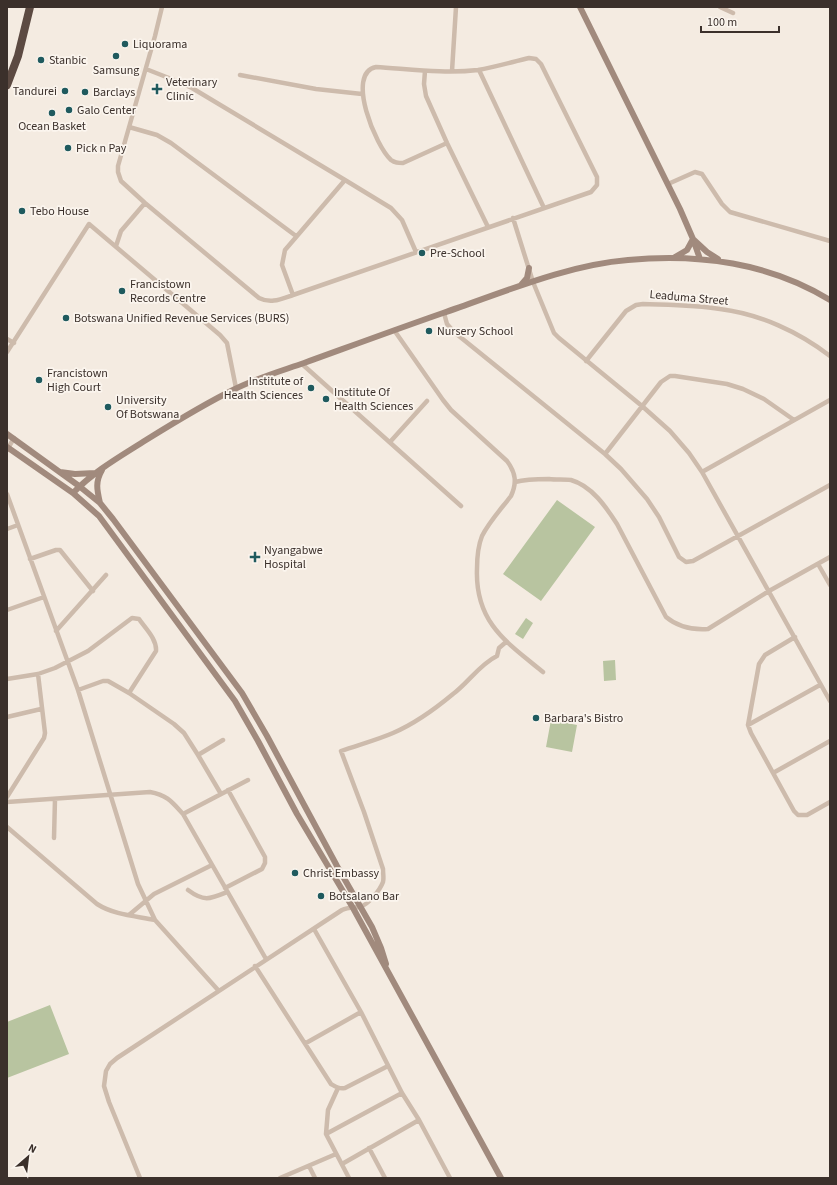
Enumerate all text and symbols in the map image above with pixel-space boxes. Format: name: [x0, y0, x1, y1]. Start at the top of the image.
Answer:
scale bar: [701, 8, 779, 34]
text: 100 m: [707, 14, 737, 31]
place label: Liquorama: [133, 36, 187, 53]
marker: Liquorama: [120, 39, 130, 49]
marker: Samsung: [111, 51, 121, 61]
place label: Stanbic: [49, 52, 87, 69]
marker: Stanbic: [36, 55, 46, 65]
place label: Samsung: [93, 62, 139, 79]
place label: Veterinary Clinic: [166, 74, 218, 105]
place label: Tandurei: [13, 83, 57, 100]
marker: Veterinary Clinic: [151, 83, 163, 95]
place label: Barclays: [93, 84, 135, 101]
marker: Tandurei: [60, 86, 70, 96]
marker: Barclays: [80, 87, 90, 97]
place label: Galo Center: [77, 102, 137, 119]
marker: Galo Center: [64, 105, 74, 115]
marker: Ocean Basket: [47, 108, 57, 118]
place label: Ocean Basket: [18, 118, 86, 135]
place label: Pick n Pay: [76, 140, 127, 157]
marker: Pick n Pay: [63, 143, 73, 153]
place label: Tebo House: [30, 203, 89, 220]
marker: Tebo House: [17, 206, 27, 216]
place label: Pre-School: [430, 245, 485, 262]
marker: Pre-School: [417, 248, 427, 258]
place label: Francistown Records Centre: [130, 276, 206, 307]
marker: Francistown Records Centre: [117, 286, 127, 296]
street label: Leaduma Street: [649, 286, 729, 310]
place label: Botswana Unified Revenue Services (BURS): [74, 310, 289, 327]
marker: Botswana Unified Revenue Services (BURS): [61, 313, 71, 323]
place label: Nursery School: [437, 323, 513, 340]
marker: Nursery School: [424, 326, 434, 336]
place label: Francistown High Court: [47, 365, 108, 396]
place label: Institute of Health Sciences: [224, 373, 303, 404]
marker: Francistown High Court: [34, 375, 44, 385]
marker: Institute of Health Sciences: [306, 383, 316, 393]
place label: Institute Of Health Sciences: [334, 384, 413, 415]
place label: University Of Botswana: [116, 392, 179, 423]
marker: Institute Of Health Sciences: [321, 394, 331, 404]
marker: University Of Botswana: [103, 402, 113, 412]
place label: Nyangabwe Hospital: [264, 542, 323, 573]
marker: Nyangabwe Hospital: [249, 551, 261, 563]
place label: Barbara's Bistro: [544, 710, 623, 727]
marker: Barbara's Bistro: [531, 713, 541, 723]
place label: Christ Embassy: [303, 865, 380, 882]
marker: Christ Embassy: [290, 868, 300, 878]
place label: Botsalano Bar: [329, 888, 400, 905]
marker: Botsalano Bar: [316, 891, 326, 901]
north arrow: [8, 1137, 48, 1177]
text: N: [26, 1140, 39, 1157]

